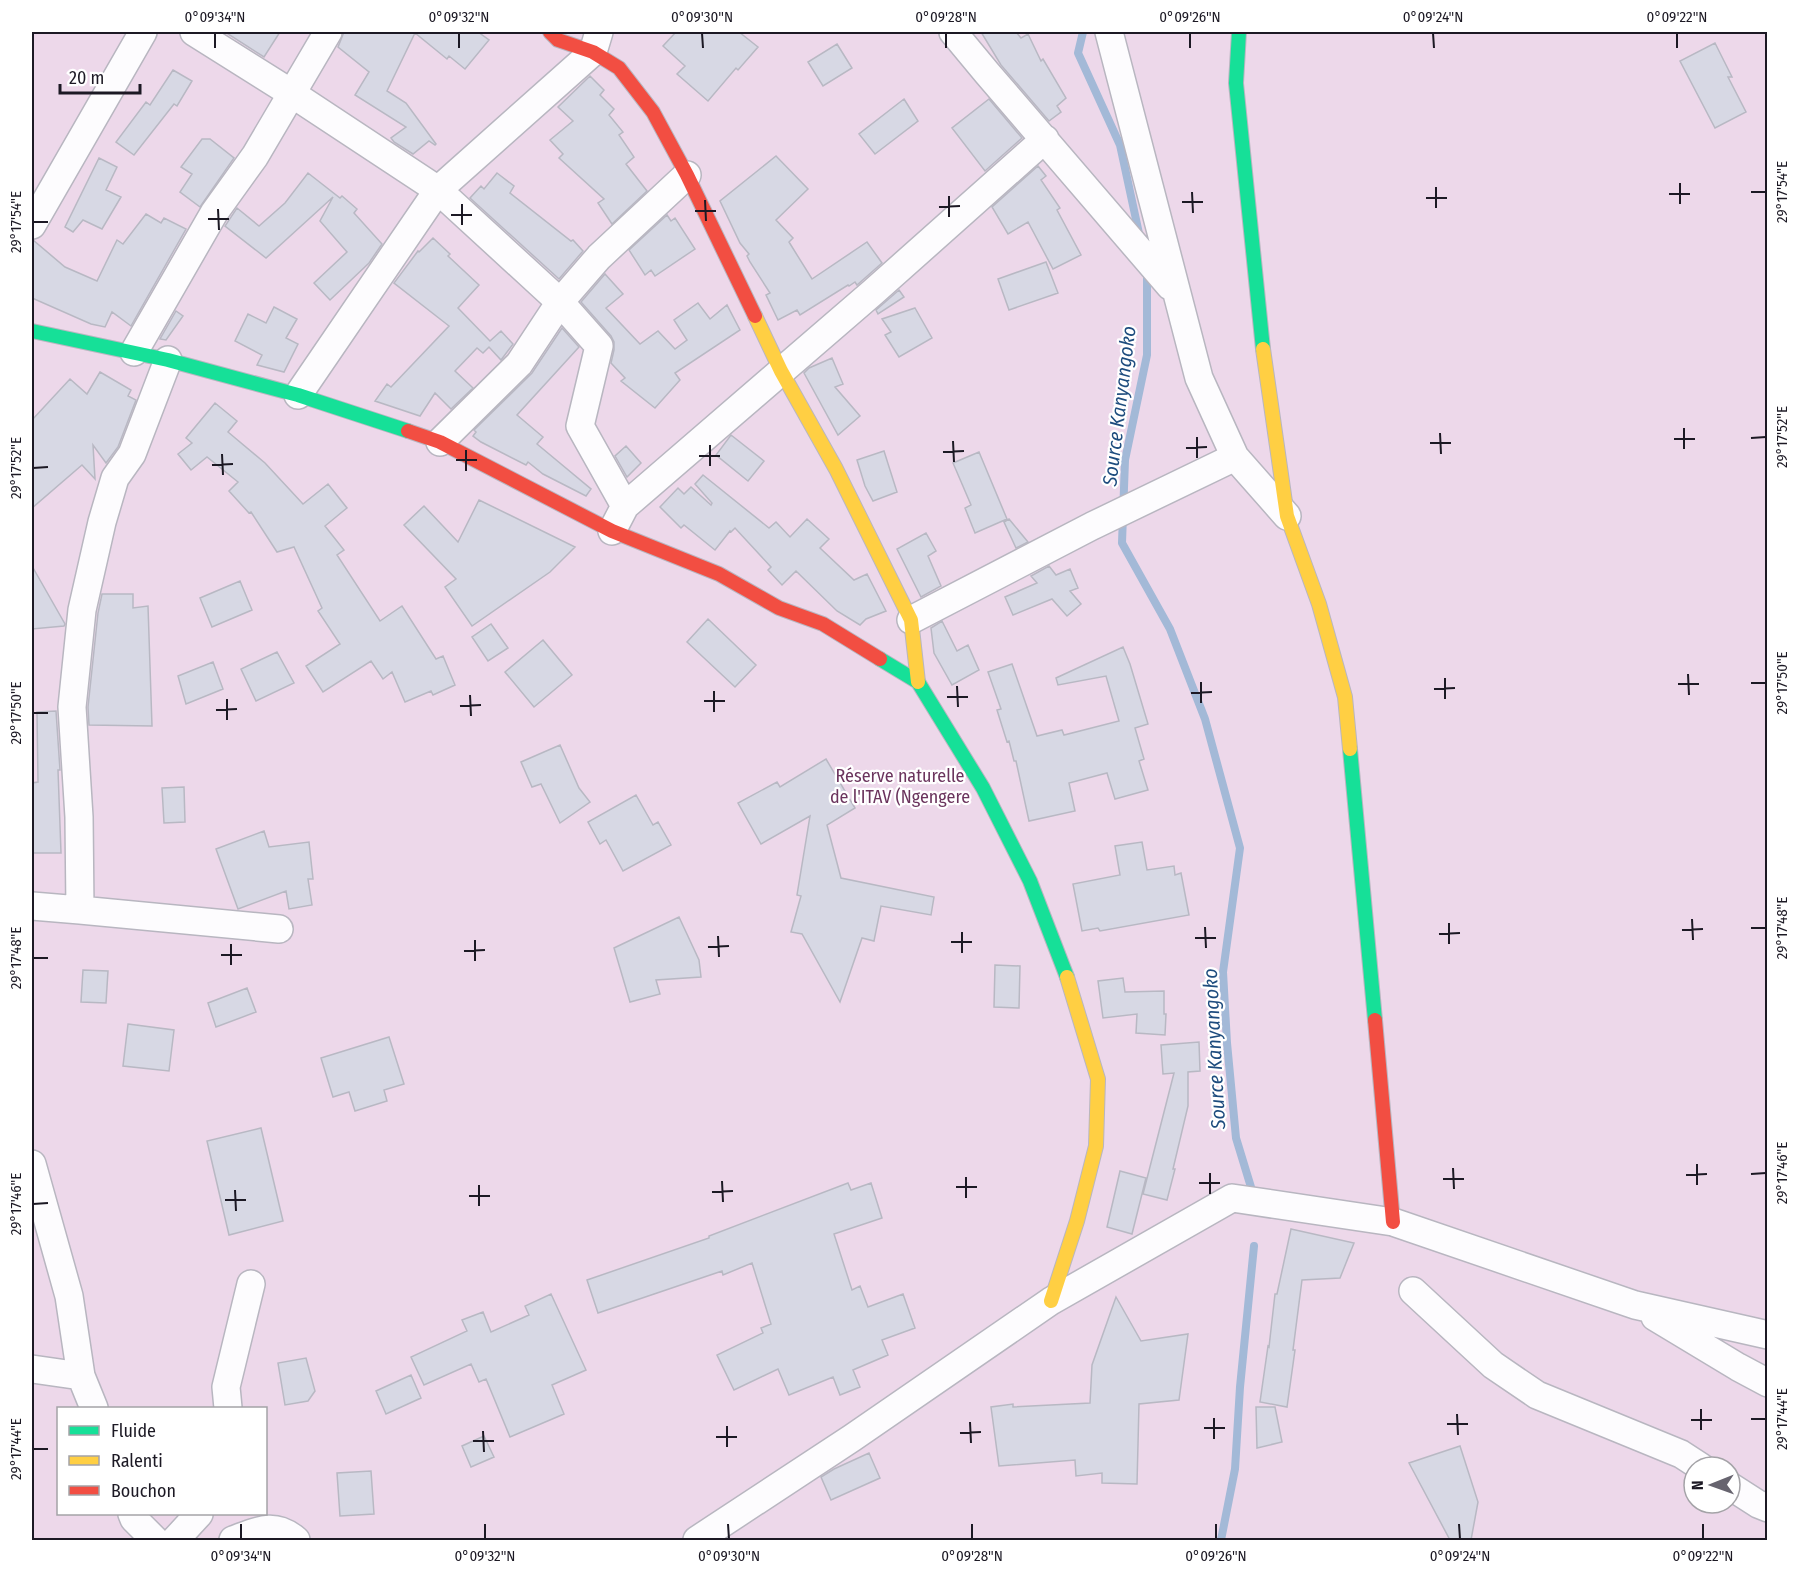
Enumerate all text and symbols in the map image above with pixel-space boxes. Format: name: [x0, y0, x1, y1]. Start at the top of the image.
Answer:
text: 0°09'34"N: [185, 8, 245, 26]
text: 0°09'32"N: [429, 8, 489, 26]
text: 0°09'30"N: [671, 8, 733, 26]
text: 0°09'28"N: [915, 8, 977, 26]
text: 0°09'26"N: [1159, 8, 1221, 26]
text: 0°09'24"N: [1403, 8, 1463, 26]
text: 0°09'22"N: [1647, 8, 1707, 26]
scale bar: [60, 57, 140, 95]
text: 20 m: [69, 67, 104, 89]
text: 29°17'54"E: [1773, 161, 1791, 223]
text: 29°17'54"E: [7, 191, 25, 253]
water label: Source Kanyangoko: [1097, 325, 1141, 488]
text: 29°17'52"E: [1773, 406, 1791, 468]
text: 29°17'52"E: [7, 437, 25, 499]
text: 29°17'50"E: [1773, 651, 1791, 715]
text: 29°17'50"E: [7, 681, 25, 745]
park label: Réserve naturelle de l'ITAV (Ngengere: [830, 765, 970, 808]
text: 29°17'48"E: [1773, 897, 1791, 959]
text: 29°17'48"E: [7, 927, 25, 989]
water label: Source Kanyangoko: [1198, 968, 1230, 1131]
text: 29°17'46"E: [1773, 1142, 1791, 1204]
text: 29°17'46"E: [7, 1173, 25, 1235]
text: 29°17'44"E: [1773, 1388, 1791, 1450]
legend: [57, 1407, 267, 1515]
text: 29°17'44"E: [7, 1418, 25, 1480]
text: Fluide: [111, 1420, 156, 1442]
text: Ralenti: [111, 1450, 163, 1472]
north arrow: [1682, 1455, 1742, 1515]
text: Bouchon: [111, 1480, 176, 1502]
text: N: [1688, 1480, 1707, 1490]
text: 0°09'34"N: [211, 1547, 271, 1565]
text: 0°09'32"N: [455, 1547, 515, 1565]
text: 0°09'30"N: [698, 1547, 760, 1565]
text: 0°09'28"N: [941, 1547, 1003, 1565]
text: 0°09'26"N: [1185, 1547, 1247, 1565]
text: 0°09'24"N: [1430, 1547, 1490, 1565]
text: 0°09'22"N: [1673, 1547, 1733, 1565]

